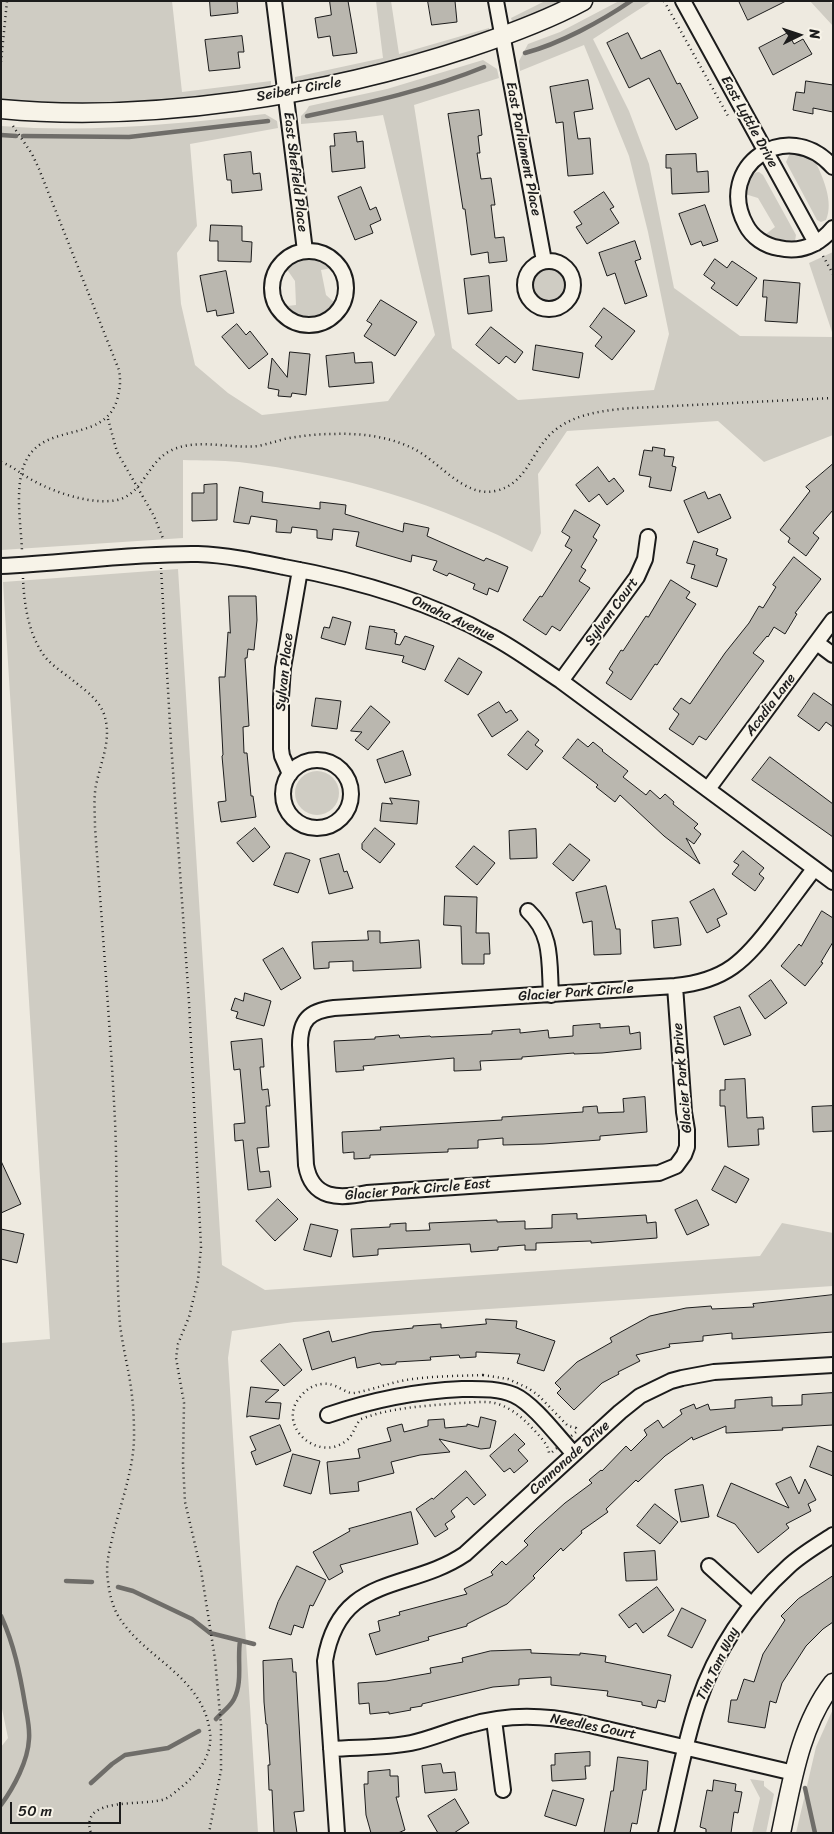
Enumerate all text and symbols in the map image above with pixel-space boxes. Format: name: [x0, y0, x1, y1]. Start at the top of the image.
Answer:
north arrow: [774, 10, 824, 60]
text: N: [802, 28, 827, 40]
street label: East Lyttle Drive: [717, 73, 781, 171]
street label: Seibert Circle: [255, 74, 343, 106]
street label: East Parliament Place: [502, 81, 544, 217]
street label: East Shefield Place: [279, 111, 311, 233]
street label: Sylvan Court: [582, 575, 642, 649]
street label: Omaha Avenue: [409, 592, 497, 646]
street label: Sylvan Place: [273, 632, 297, 712]
street label: Acadia Lane: [742, 671, 800, 739]
street label: Glacier Park Circle: [518, 981, 634, 1005]
street label: Glacier Park Drive: [670, 1022, 696, 1134]
street label: Glacier Park Circle East: [344, 1175, 492, 1205]
street label: Cannonade Drive: [526, 1417, 614, 1499]
street label: Tim Tam Way: [693, 1625, 743, 1703]
street label: Needles Court: [549, 1710, 637, 1744]
scale bar: [12, 1792, 124, 1824]
text: 50 m: [18, 1798, 52, 1824]

